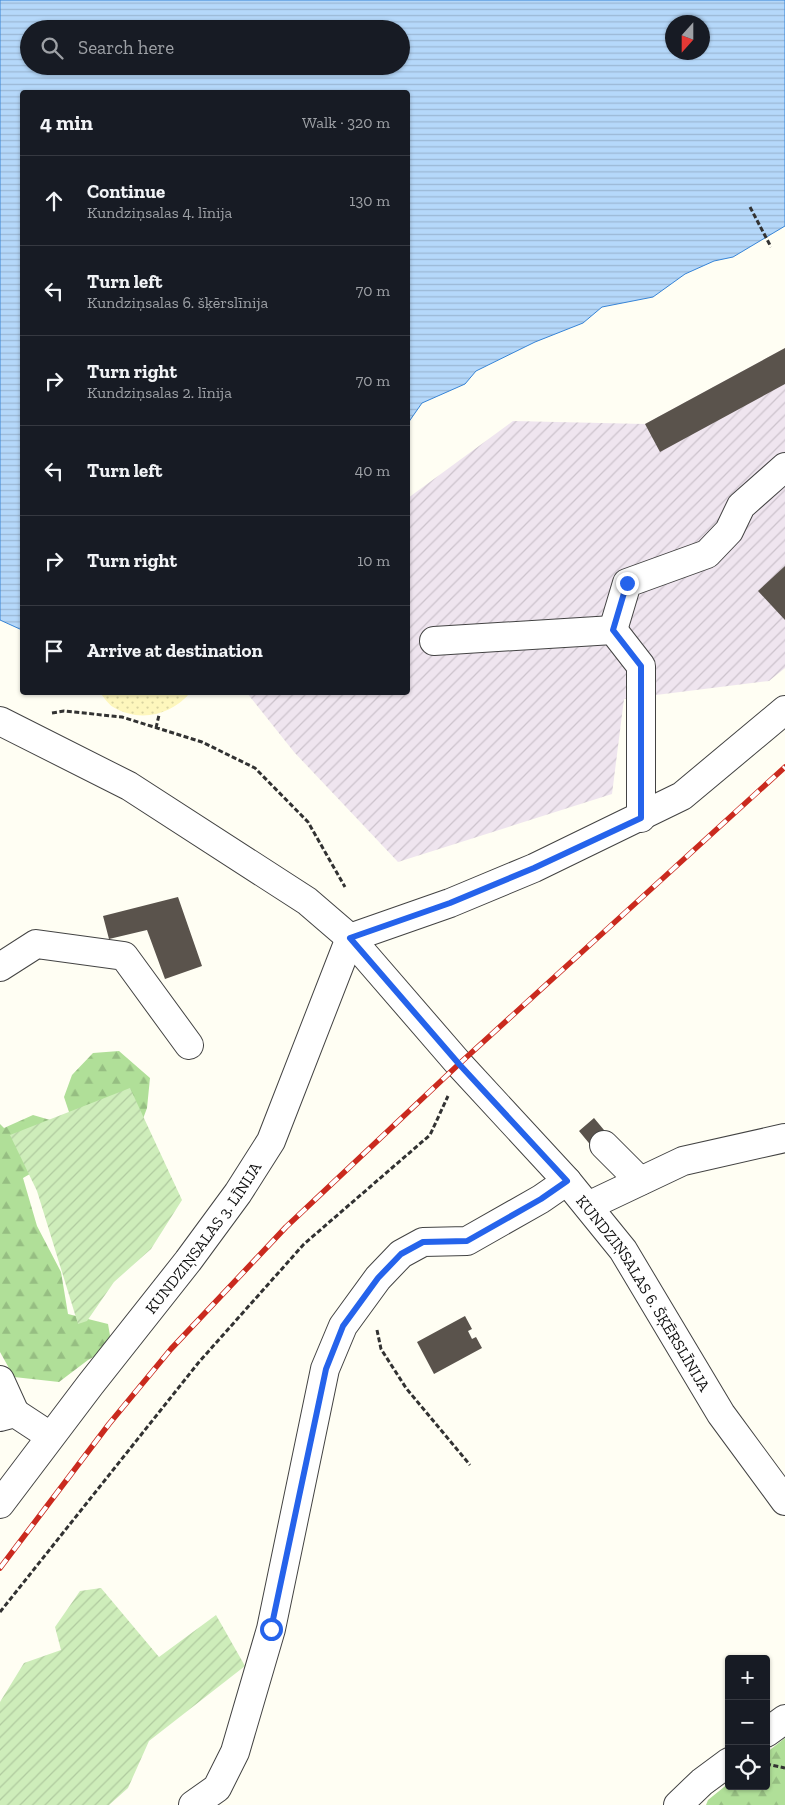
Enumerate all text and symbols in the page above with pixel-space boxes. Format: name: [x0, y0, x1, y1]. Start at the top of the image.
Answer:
north arrow: [665, 15, 710, 60]
search box: [20, 20, 410, 75]
icon: search: [38, 34, 66, 62]
text: Search here: [78, 36, 174, 59]
text: 4 min: [40, 110, 93, 135]
text: Walk · 320 m: [302, 113, 390, 132]
text: Continue: [87, 180, 165, 203]
icon: ahead: [40, 187, 68, 215]
text: 130 m: [349, 191, 390, 210]
text: Kundziņsalas 4. līnija: [87, 203, 232, 222]
text: Turn left: [87, 270, 162, 293]
icon: left: [40, 277, 68, 305]
text: 70 m: [356, 281, 390, 300]
text: Kundziņsalas 6. šķērslīnija: [87, 293, 268, 312]
text: Turn right: [87, 360, 177, 383]
icon: right: [40, 367, 68, 395]
text: 70 m: [356, 371, 390, 390]
text: Kundziņsalas 2. līnija: [87, 383, 232, 402]
icon: left: [40, 457, 68, 485]
text: Turn left: [87, 459, 162, 482]
text: 40 m: [355, 461, 390, 480]
icon: right: [40, 547, 68, 575]
text: Turn right: [87, 549, 177, 572]
text: 10 m: [357, 551, 390, 570]
route end: [616, 572, 639, 595]
icon: arrive: [40, 637, 68, 665]
text: Arrive at destination: [87, 639, 263, 662]
street label: KUNDZIŅSALAS 3. LĪNIJA: [141, 1158, 265, 1317]
street label: KUNDZIŅSALAS 6. ŠĶĒRSLĪNIJA: [573, 1191, 715, 1395]
route start: [260, 1618, 283, 1641]
map controls: [725, 1655, 770, 1790]
button: +: [725, 1655, 770, 1700]
button: −: [725, 1700, 770, 1745]
button: locate: [725, 1745, 770, 1790]

